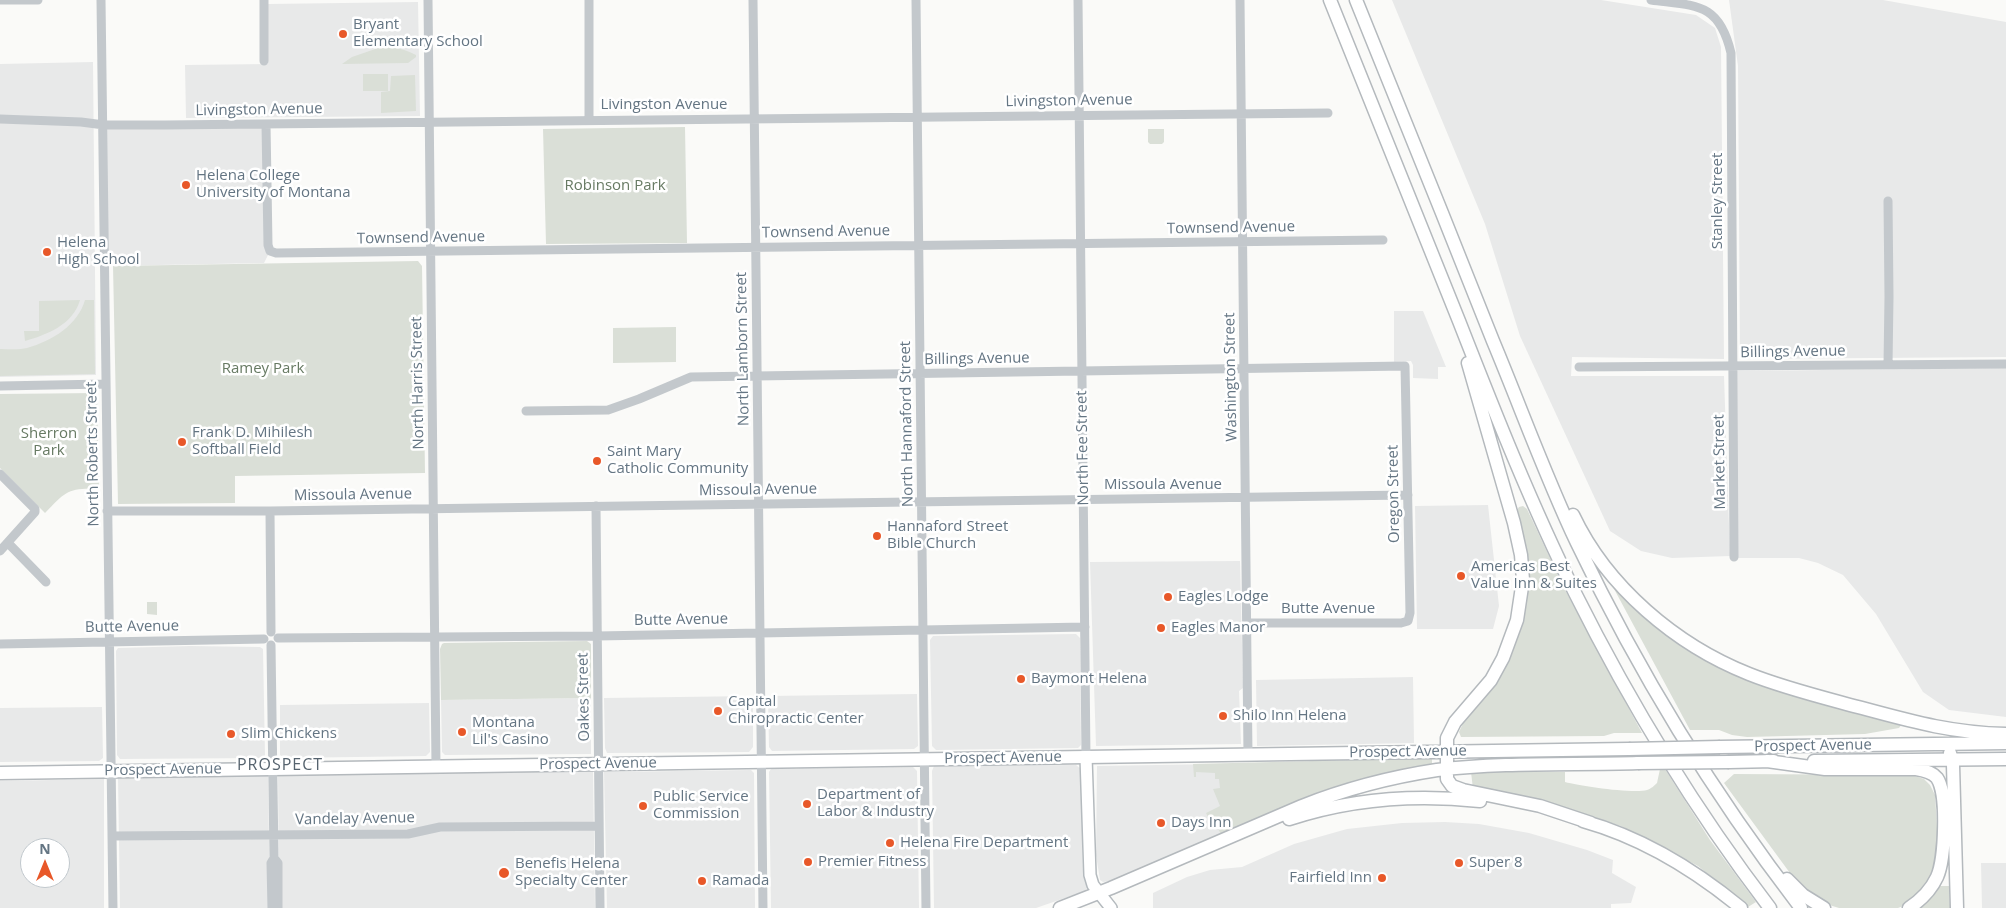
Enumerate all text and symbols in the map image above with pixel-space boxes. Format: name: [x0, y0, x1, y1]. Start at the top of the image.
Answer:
place label: Bryant Elementary School: [353, 16, 483, 51]
marker: Bryant Elementary School: [337, 28, 349, 40]
street label: Livingston Avenue: [1005, 91, 1133, 111]
street label: Livingston Avenue: [600, 96, 728, 114]
street label: Livingston Avenue: [195, 100, 323, 120]
street label: Stanley Street: [1709, 153, 1727, 249]
place label: Helena College University of Montana: [196, 167, 351, 202]
park label: Robinson Park: [564, 177, 666, 195]
marker: Helena College University of Montana: [180, 179, 192, 191]
street label: Townsend Avenue: [1167, 218, 1295, 238]
street label: Townsend Avenue: [762, 222, 890, 242]
street label: Townsend Avenue: [357, 228, 485, 248]
place label: Helena High School: [57, 234, 140, 269]
marker: Helena High School: [41, 246, 53, 258]
street label: North Lamborn Street: [733, 272, 753, 426]
street label: Washington Street: [1221, 312, 1241, 442]
street label: North Harris Street: [408, 316, 428, 450]
street label: North Hannaford Street: [897, 341, 917, 507]
street label: Billings Avenue: [1740, 342, 1846, 362]
street label: Billings Avenue: [924, 349, 1030, 369]
park label: Ramey Park: [222, 360, 304, 378]
street label: North Roberts Street: [83, 381, 103, 527]
street label: North Fee Street: [1073, 390, 1093, 506]
street label: Market Street: [1710, 414, 1730, 510]
place label: Frank D. Mihilesh Softball Field: [192, 424, 313, 459]
park label: Sherron Park: [21, 425, 77, 460]
marker: Frank D. Mihilesh Softball Field: [176, 436, 188, 448]
place label: Saint Mary Catholic Community: [607, 443, 748, 478]
street label: Oregon Street: [1384, 445, 1404, 543]
marker: Saint Mary Catholic Community: [591, 455, 603, 467]
street label: Missoula Avenue: [1104, 476, 1222, 494]
street label: Missoula Avenue: [699, 480, 817, 500]
street label: Missoula Avenue: [294, 485, 412, 505]
place label: Hannaford Street Bible Church: [887, 518, 1008, 553]
marker: Hannaford Street Bible Church: [871, 530, 883, 542]
place label: Americas Best Value Inn & Suites: [1471, 558, 1597, 593]
marker: Americas Best Value Inn & Suites: [1455, 570, 1467, 582]
place label: Eagles Lodge: [1178, 588, 1269, 606]
marker: Eagles Lodge: [1162, 591, 1174, 603]
street label: Butte Avenue: [1281, 600, 1375, 618]
street label: Butte Avenue: [634, 610, 728, 630]
street label: Butte Avenue: [85, 617, 179, 637]
place label: Eagles Manor: [1171, 619, 1265, 637]
marker: Eagles Manor: [1155, 622, 1167, 634]
street label: Oakes Street: [574, 652, 594, 742]
place label: Baymont Helena: [1031, 670, 1147, 688]
marker: Baymont Helena: [1015, 673, 1027, 685]
place label: Capital Chiropractic Center: [728, 693, 864, 728]
marker: Capital Chiropractic Center: [712, 705, 724, 717]
place label: Shilo Inn Helena: [1233, 707, 1347, 725]
marker: Shilo Inn Helena: [1217, 710, 1229, 722]
place label: Montana Lil's Casino: [472, 714, 549, 749]
place label: Slim Chickens: [241, 725, 337, 743]
marker: Montana Lil's Casino: [456, 726, 468, 738]
marker: Slim Chickens: [225, 728, 237, 740]
street label: Prospect Avenue: [1754, 736, 1872, 756]
street label: Prospect Avenue: [1349, 742, 1467, 762]
street label: Prospect Avenue: [944, 748, 1062, 768]
street label: Prospect Avenue: [539, 754, 657, 774]
district label: PROSPECT: [236, 755, 324, 775]
street label: Prospect Avenue: [104, 760, 222, 780]
place label: Department of Labor & Industry: [817, 786, 934, 821]
place label: Public Service Commission: [653, 788, 749, 823]
marker: Department of Labor & Industry: [801, 798, 813, 810]
marker: Public Service Commission: [637, 800, 649, 812]
street label: Vandelay Avenue: [295, 809, 415, 829]
place label: Days Inn: [1171, 814, 1231, 832]
marker: Days Inn: [1155, 817, 1167, 829]
place label: Helena Fire Department: [900, 834, 1068, 852]
marker: Helena Fire Department: [884, 837, 896, 849]
north arrow: [20, 838, 70, 888]
text: N: [39, 839, 51, 858]
place label: Premier Fitness: [818, 853, 926, 871]
place label: Super 8: [1469, 854, 1523, 872]
place label: Benefis Helena Specialty Center: [515, 855, 628, 890]
marker: Premier Fitness: [802, 856, 814, 868]
marker: Super 8: [1453, 857, 1465, 869]
marker: Benefis Helena Specialty Center: [497, 866, 511, 880]
place label: Fairfield Inn: [1289, 869, 1372, 887]
place label: Ramada: [712, 872, 769, 890]
marker: Fairfield Inn: [1376, 872, 1388, 884]
marker: Ramada: [696, 875, 708, 887]

